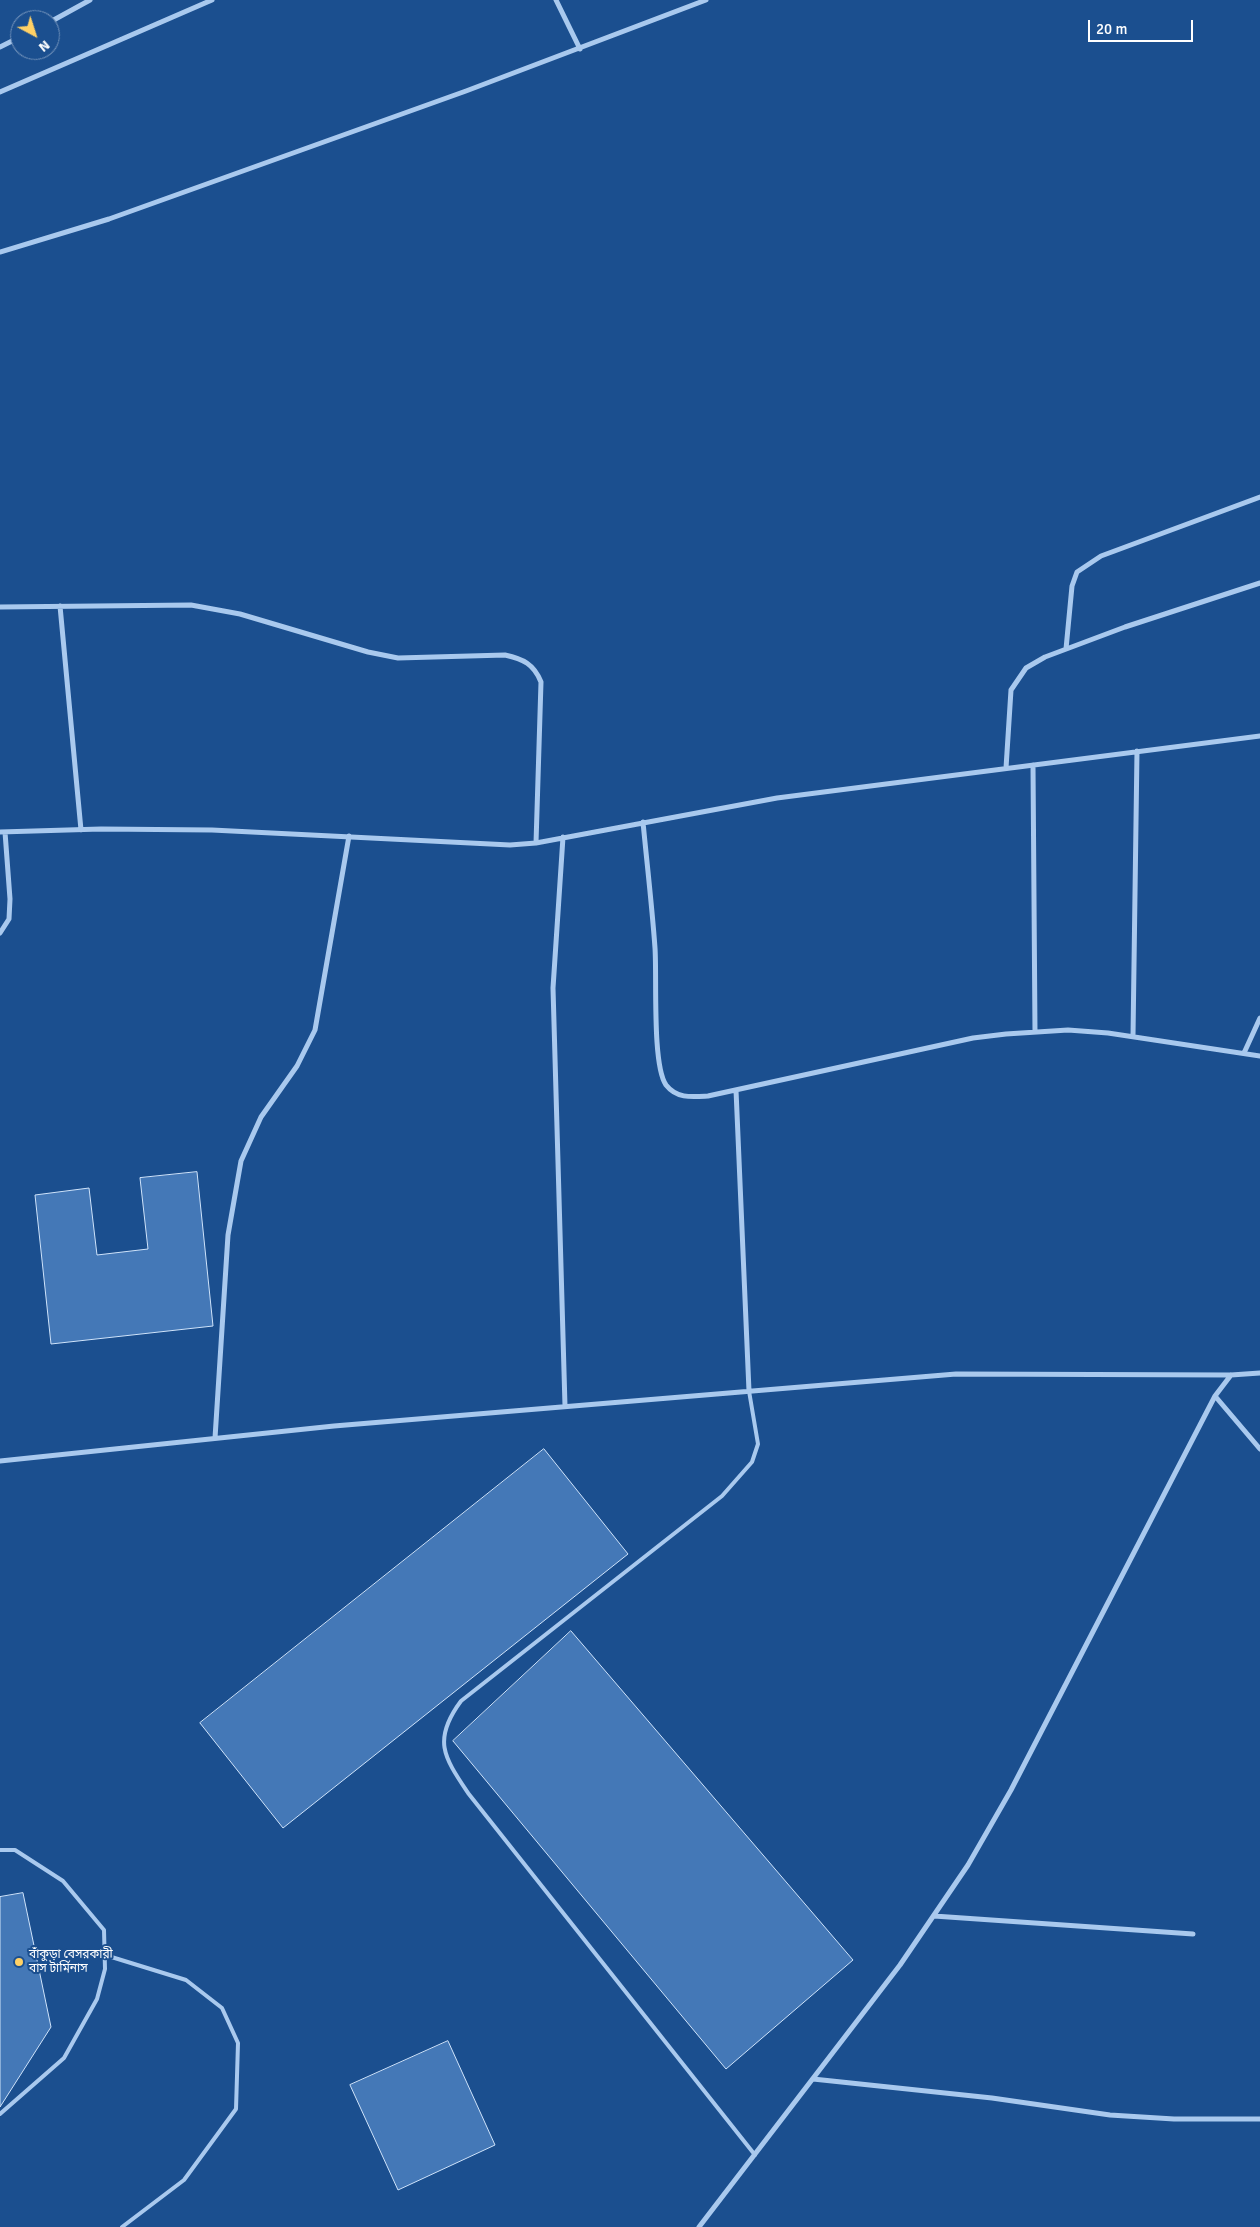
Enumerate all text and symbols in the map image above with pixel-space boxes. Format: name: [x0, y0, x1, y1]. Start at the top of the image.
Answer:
north arrow: [10, 10, 60, 60]
scale bar: [1090, 10, 1195, 42]
text: 20 m: [1096, 20, 1127, 38]
text: N: [35, 36, 54, 56]
place label: বাঁকুড়া বেসরকারী বাস টার্মিনাস: [29, 1948, 113, 1976]
marker: বাঁকুড়া বেসরকারী বাস টার্মিনাস: [13, 1956, 25, 1968]

